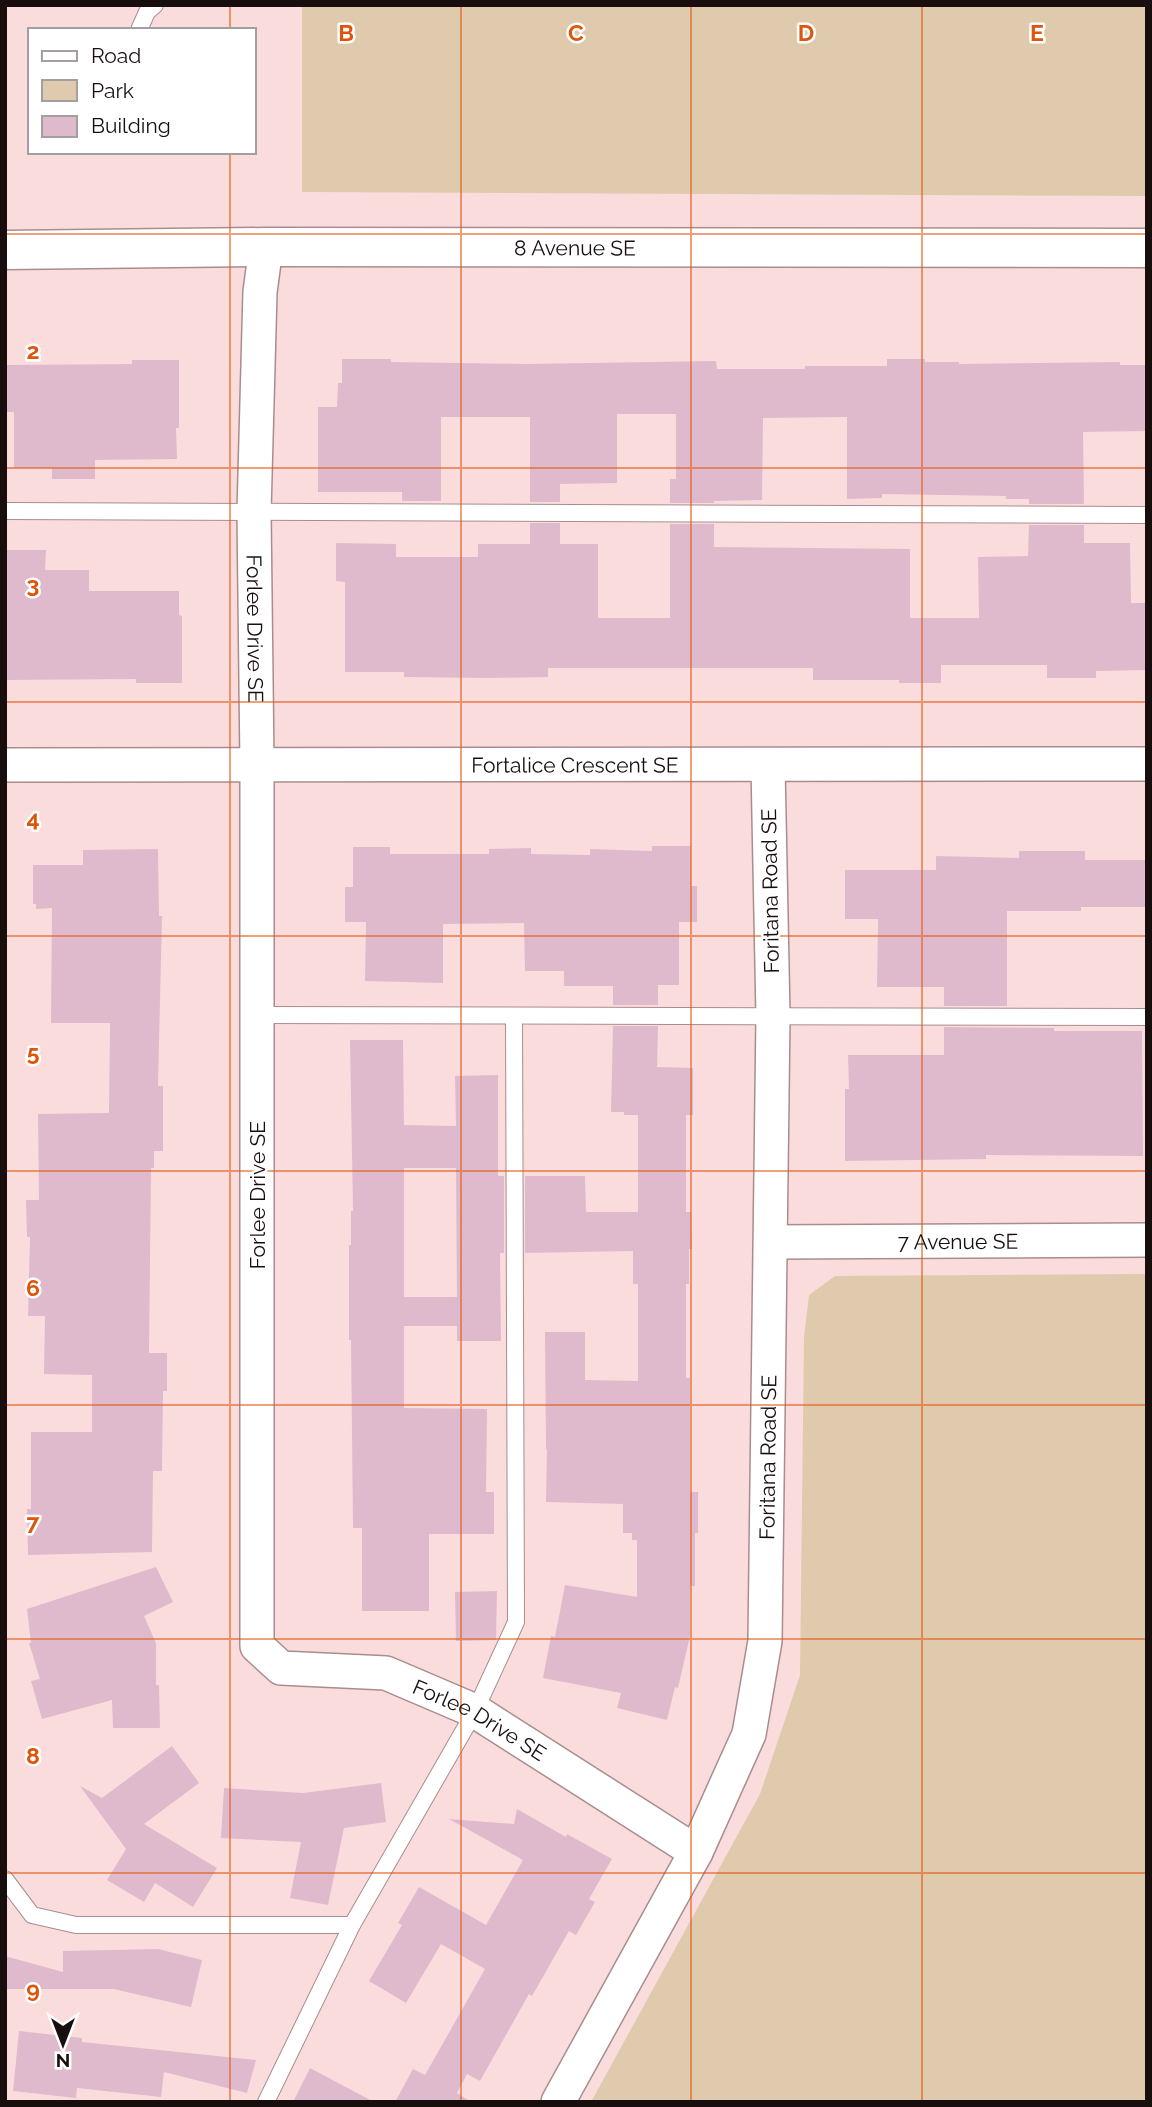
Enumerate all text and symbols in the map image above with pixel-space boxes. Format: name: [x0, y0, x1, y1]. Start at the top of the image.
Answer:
text: B: [338, 19, 354, 46]
text: C: [568, 19, 584, 46]
text: D: [798, 19, 814, 46]
text: E: [1030, 19, 1044, 46]
legend: [28, 28, 256, 154]
text: Road: [91, 43, 141, 68]
text: Park: [91, 78, 134, 103]
text: Building: [91, 113, 171, 138]
street label: 8 Avenue SE: [514, 235, 636, 260]
text: 2: [27, 337, 39, 364]
street label: Forlee Drive SE: [242, 554, 269, 703]
text: 3: [27, 571, 39, 598]
street label: Fortalice Crescent SE: [471, 752, 679, 777]
text: 4: [26, 805, 40, 832]
street label: Foritana Road SE: [756, 808, 784, 974]
text: 5: [27, 1039, 40, 1066]
street label: Forlee Drive SE: [245, 1121, 270, 1269]
street label: 7 Avenue SE: [898, 1228, 1018, 1254]
text: 6: [26, 1274, 40, 1301]
street label: Foritana Road SE: [754, 1375, 781, 1540]
text: 7: [27, 1508, 40, 1535]
street label: Forlee Drive SE: [409, 1674, 551, 1766]
text: 8: [26, 1742, 40, 1769]
text: 9: [26, 1976, 40, 2003]
north arrow: [28, 2009, 98, 2079]
text: N: [56, 2050, 70, 2072]

